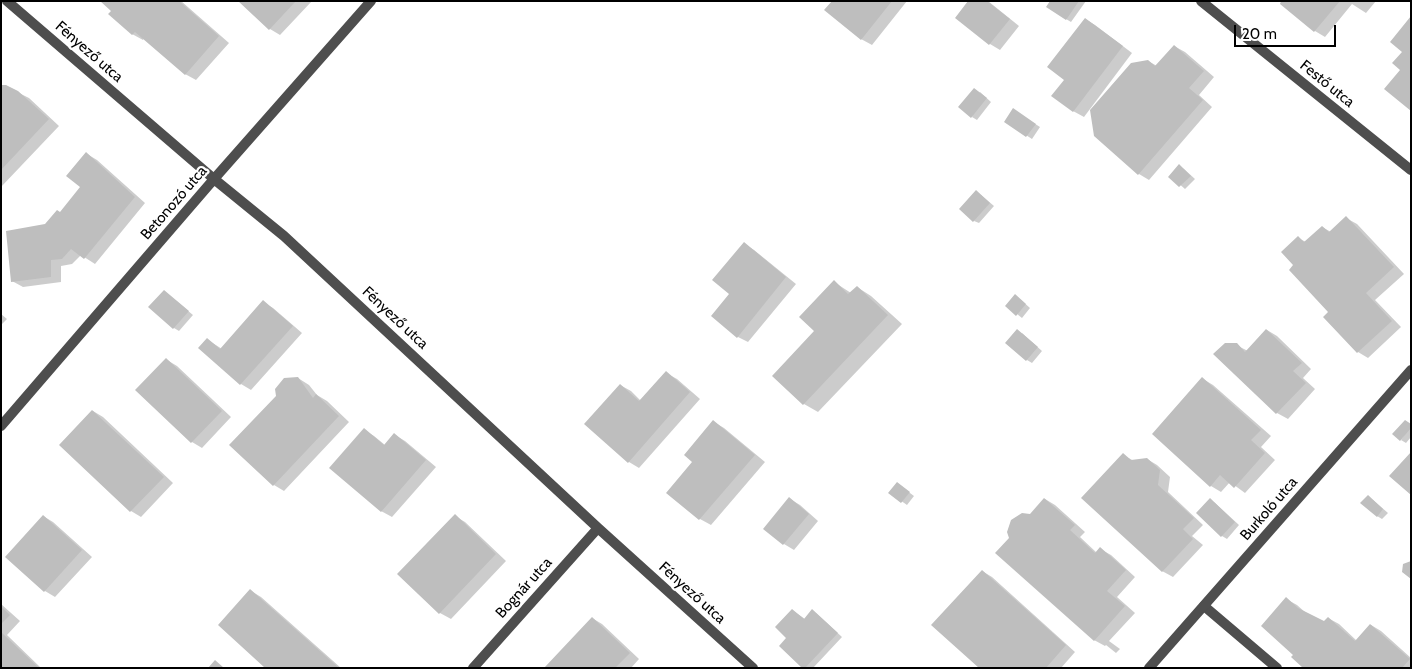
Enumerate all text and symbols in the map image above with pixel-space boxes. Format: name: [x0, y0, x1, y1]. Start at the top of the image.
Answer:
scale bar: [1237, 15, 1340, 47]
street label: Fényező utca: [52, 18, 126, 86]
text: 20 m: [1242, 25, 1277, 43]
street label: Festő utca: [1296, 57, 1358, 111]
street label: Betonozó utca: [137, 162, 211, 244]
street label: Fényező utca: [358, 283, 432, 353]
street label: Burkoló utca: [1237, 474, 1301, 544]
street label: Bognár utca: [492, 554, 556, 622]
street label: Fényező utca: [655, 558, 729, 628]

